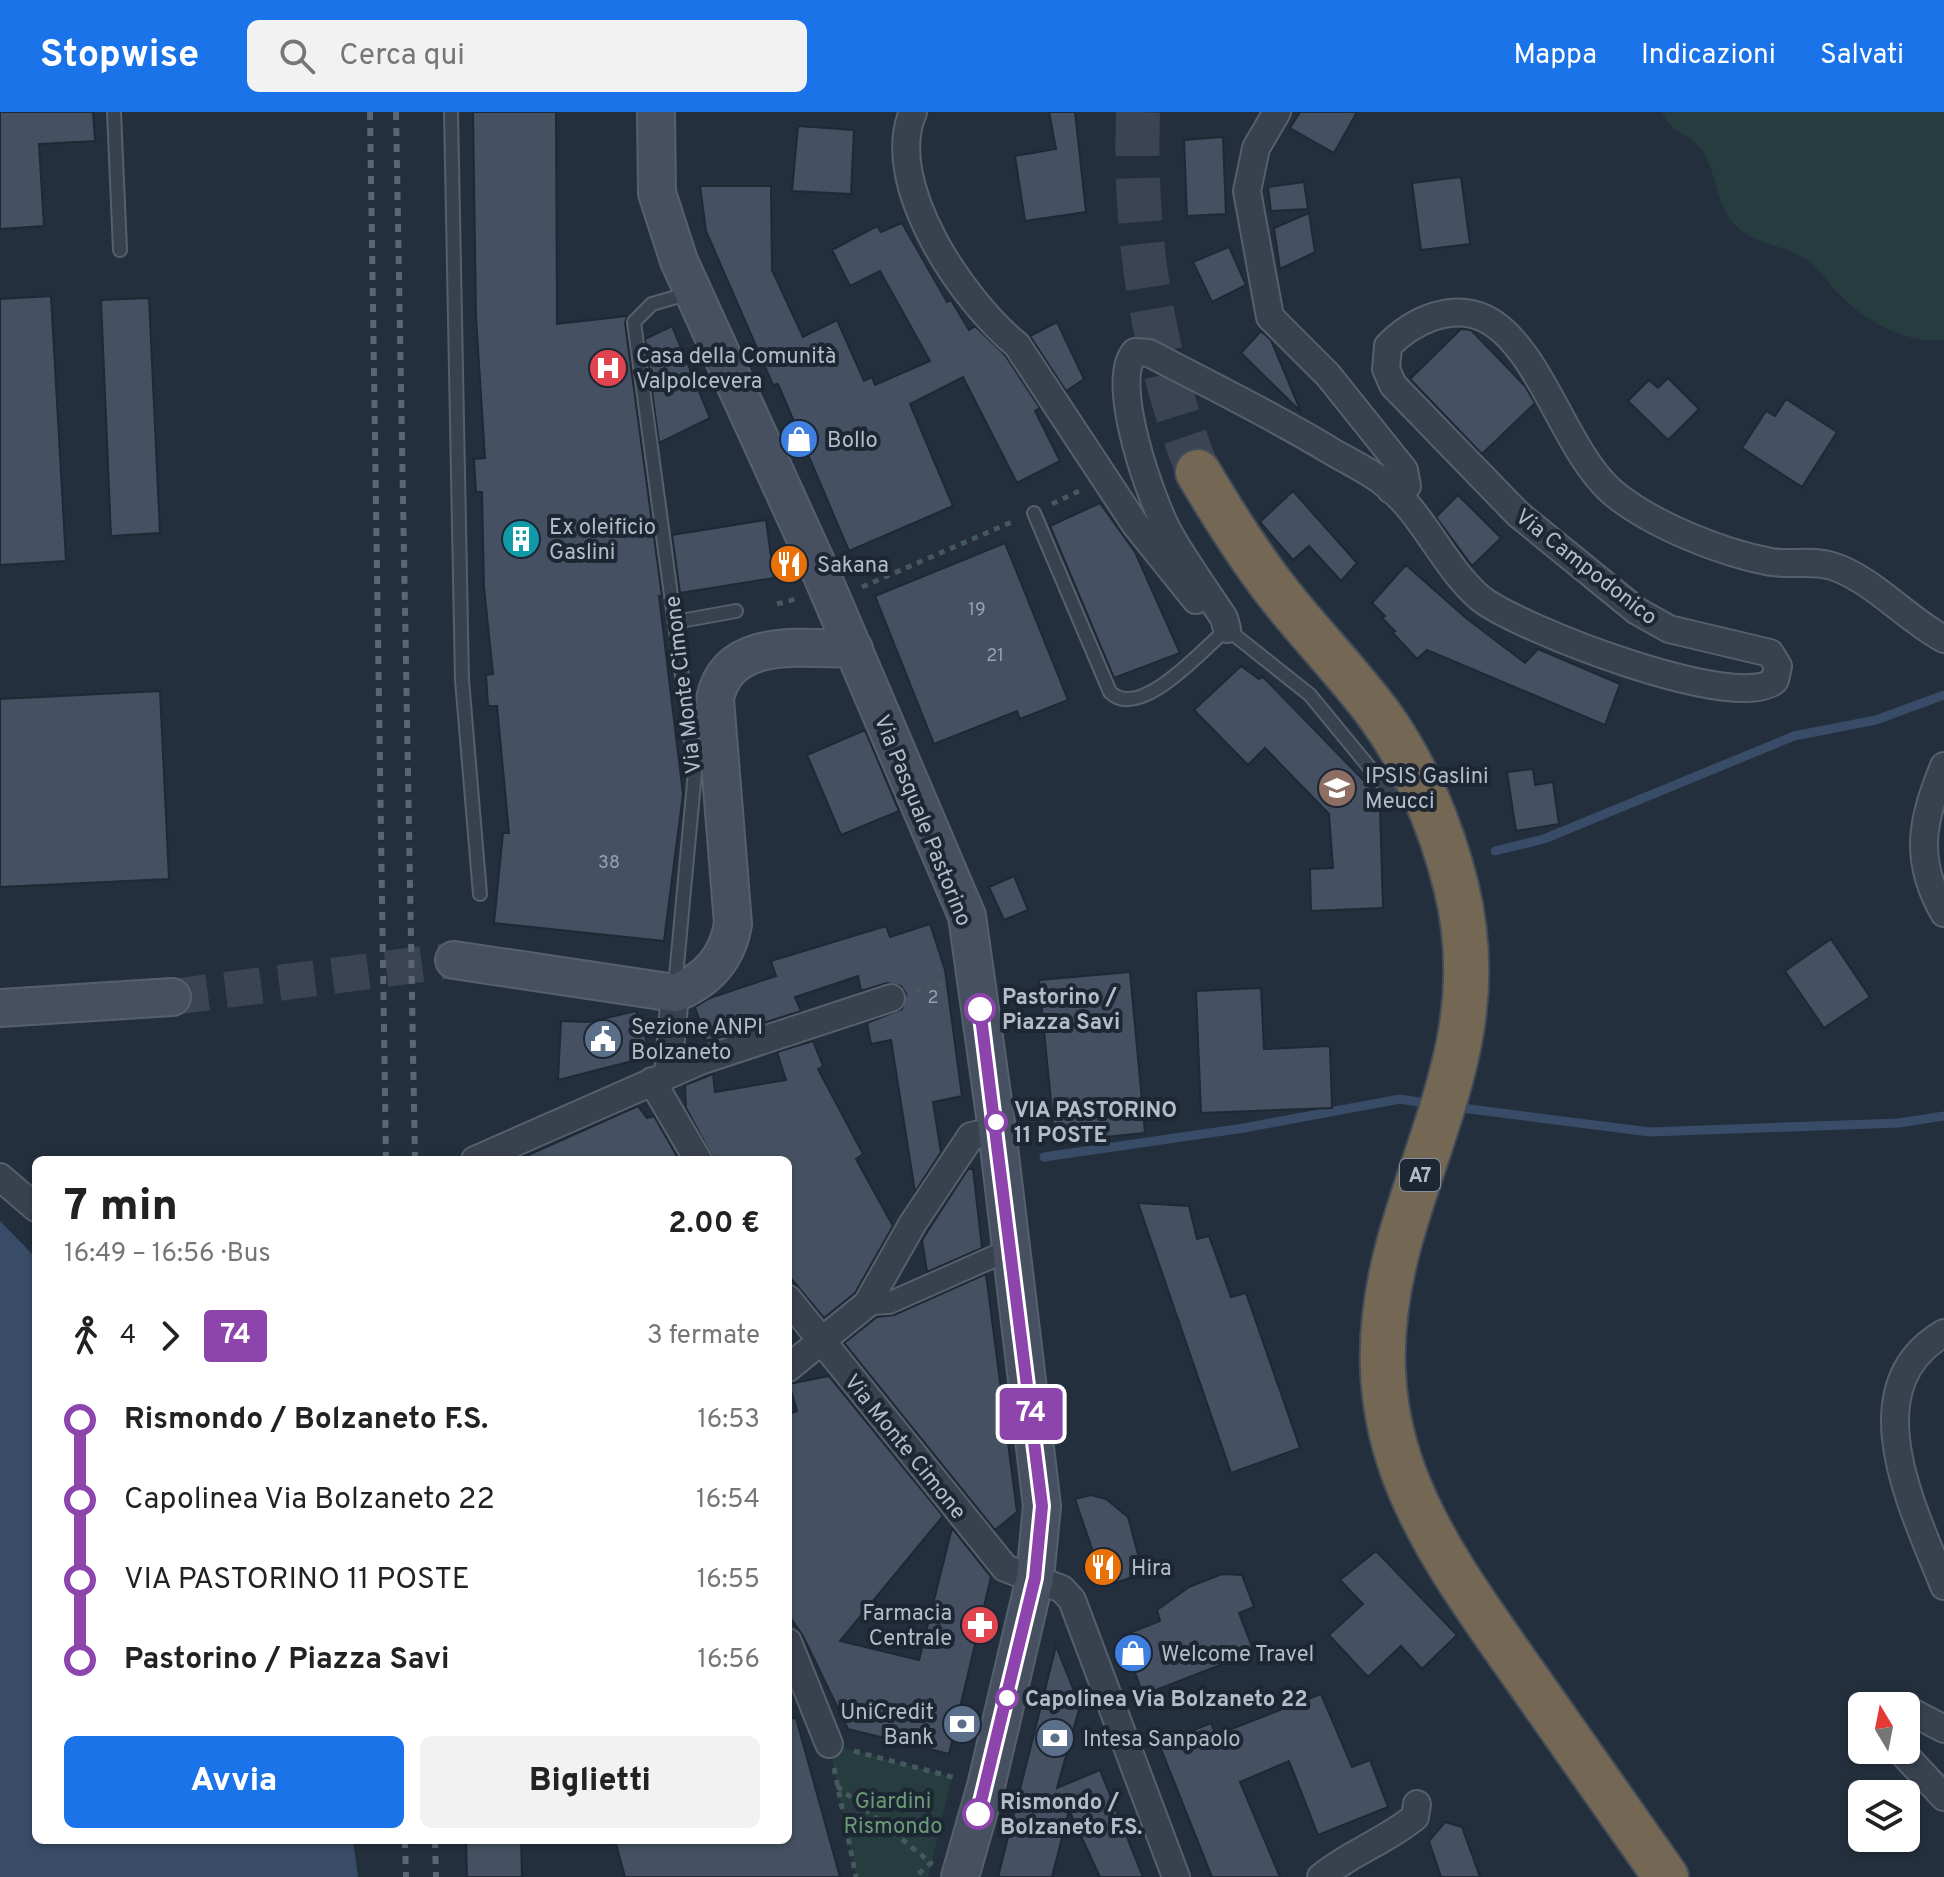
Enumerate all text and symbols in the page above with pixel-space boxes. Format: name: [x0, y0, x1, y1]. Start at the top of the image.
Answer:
search box: [247, 20, 807, 92]
text: Stopwise: [40, 32, 199, 81]
icon: search: [275, 34, 319, 78]
text: Cerca qui: [339, 38, 465, 75]
text: Mappa: [1514, 38, 1597, 74]
text: Indicazioni: [1641, 38, 1776, 74]
text: Salvati: [1820, 38, 1904, 74]
place label: Casa della Comunità Valpolcevera: [636, 344, 836, 396]
hospital icon: Casa della Comunità Valpolcevera: [587, 347, 629, 389]
shop icon: Bollo: [778, 418, 820, 460]
place label: Bollo: [827, 428, 878, 455]
street label: Via Campodonico: [1509, 504, 1662, 632]
place label: Ex oleificio Gaslini: [549, 515, 656, 567]
building icon: Ex oleificio Gaslini: [500, 518, 542, 560]
restaurant icon: Sakana: [768, 543, 810, 585]
place label: Sakana: [817, 553, 889, 580]
street label: Via Monte Cimone: [660, 594, 709, 775]
house number: 19: [968, 599, 986, 622]
house number: 21: [986, 645, 1004, 668]
street label: Via Pasquale Pastorino: [867, 711, 976, 930]
place label: IPSIS Gaslini Meucci: [1365, 764, 1489, 816]
school or university icon: IPSIS Gaslini Meucci: [1316, 767, 1358, 809]
house number: 38: [598, 852, 620, 875]
place label: Pastorino / Piazza Savi: [1002, 985, 1120, 1037]
house number: 2: [927, 987, 939, 1010]
marker: Pastorino / Piazza Savi: [965, 994, 995, 1024]
place label: Sezione ANPI Bolzaneto: [631, 1015, 763, 1067]
public building icon: Sezione ANPI Bolzaneto: [582, 1018, 624, 1060]
place label: VIA PASTORINO 11 POSTE: [1014, 1098, 1177, 1150]
marker: VIA PASTORINO 11 POSTE: [985, 1111, 1007, 1133]
road number: A7: [1400, 1159, 1440, 1191]
text: 7 min: [64, 1180, 178, 1236]
text: 2.00 €: [668, 1206, 760, 1243]
text: 16:49 – 16:56 · Bus: [64, 1238, 271, 1271]
icon: walk: [64, 1314, 108, 1358]
icon: forward: [148, 1314, 192, 1358]
text: 74: [220, 1318, 251, 1354]
text: 4: [120, 1320, 136, 1353]
text: 3 fermate: [647, 1320, 760, 1353]
street label: Via Monte Cimone: [837, 1369, 971, 1526]
line badge: 74: [995, 1388, 1067, 1440]
text: 74: [1016, 1396, 1046, 1432]
text: Rismondo / Bolzaneto F.S.: [124, 1402, 488, 1439]
text: 16:53: [697, 1404, 760, 1437]
text: Capolinea Via Bolzaneto 22: [124, 1482, 495, 1519]
text: 16:54: [696, 1484, 760, 1517]
restaurant icon: Hira: [1082, 1546, 1124, 1588]
place label: Hira: [1131, 1556, 1172, 1583]
text: VIA PASTORINO 11 POSTE: [124, 1562, 470, 1599]
text: 16:55: [697, 1564, 760, 1597]
place label: Farmacia Centrale: [862, 1601, 952, 1653]
pharmacy icon: Farmacia Centrale: [959, 1604, 1001, 1646]
shop icon: Welcome Travel: [1112, 1632, 1154, 1674]
text: Pastorino / Piazza Savi: [124, 1642, 450, 1679]
place label: Welcome Travel: [1161, 1642, 1314, 1669]
text: 16:56: [697, 1644, 760, 1677]
marker: Capolinea Via Bolzaneto 22: [996, 1687, 1018, 1709]
place label: Capolinea Via Bolzaneto 22: [1025, 1687, 1308, 1714]
north arrow: [1848, 1692, 1920, 1764]
map controls: [1848, 1692, 1920, 1852]
place label: UniCredit Bank: [840, 1700, 934, 1752]
bank icon: UniCredit Bank: [941, 1703, 983, 1745]
bank icon: Intesa Sanpaolo: [1034, 1717, 1076, 1759]
place label: Intesa Sanpaolo: [1083, 1727, 1240, 1754]
button: Avvia: [64, 1736, 404, 1828]
button: Biglietti: [420, 1736, 760, 1828]
button: layers: [1848, 1780, 1920, 1852]
park label: Giardini Rismondo: [843, 1789, 943, 1841]
place label: Rismondo / Bolzaneto F.S.: [1000, 1790, 1142, 1842]
marker: Rismondo / Bolzaneto F.S.: [963, 1799, 993, 1829]

